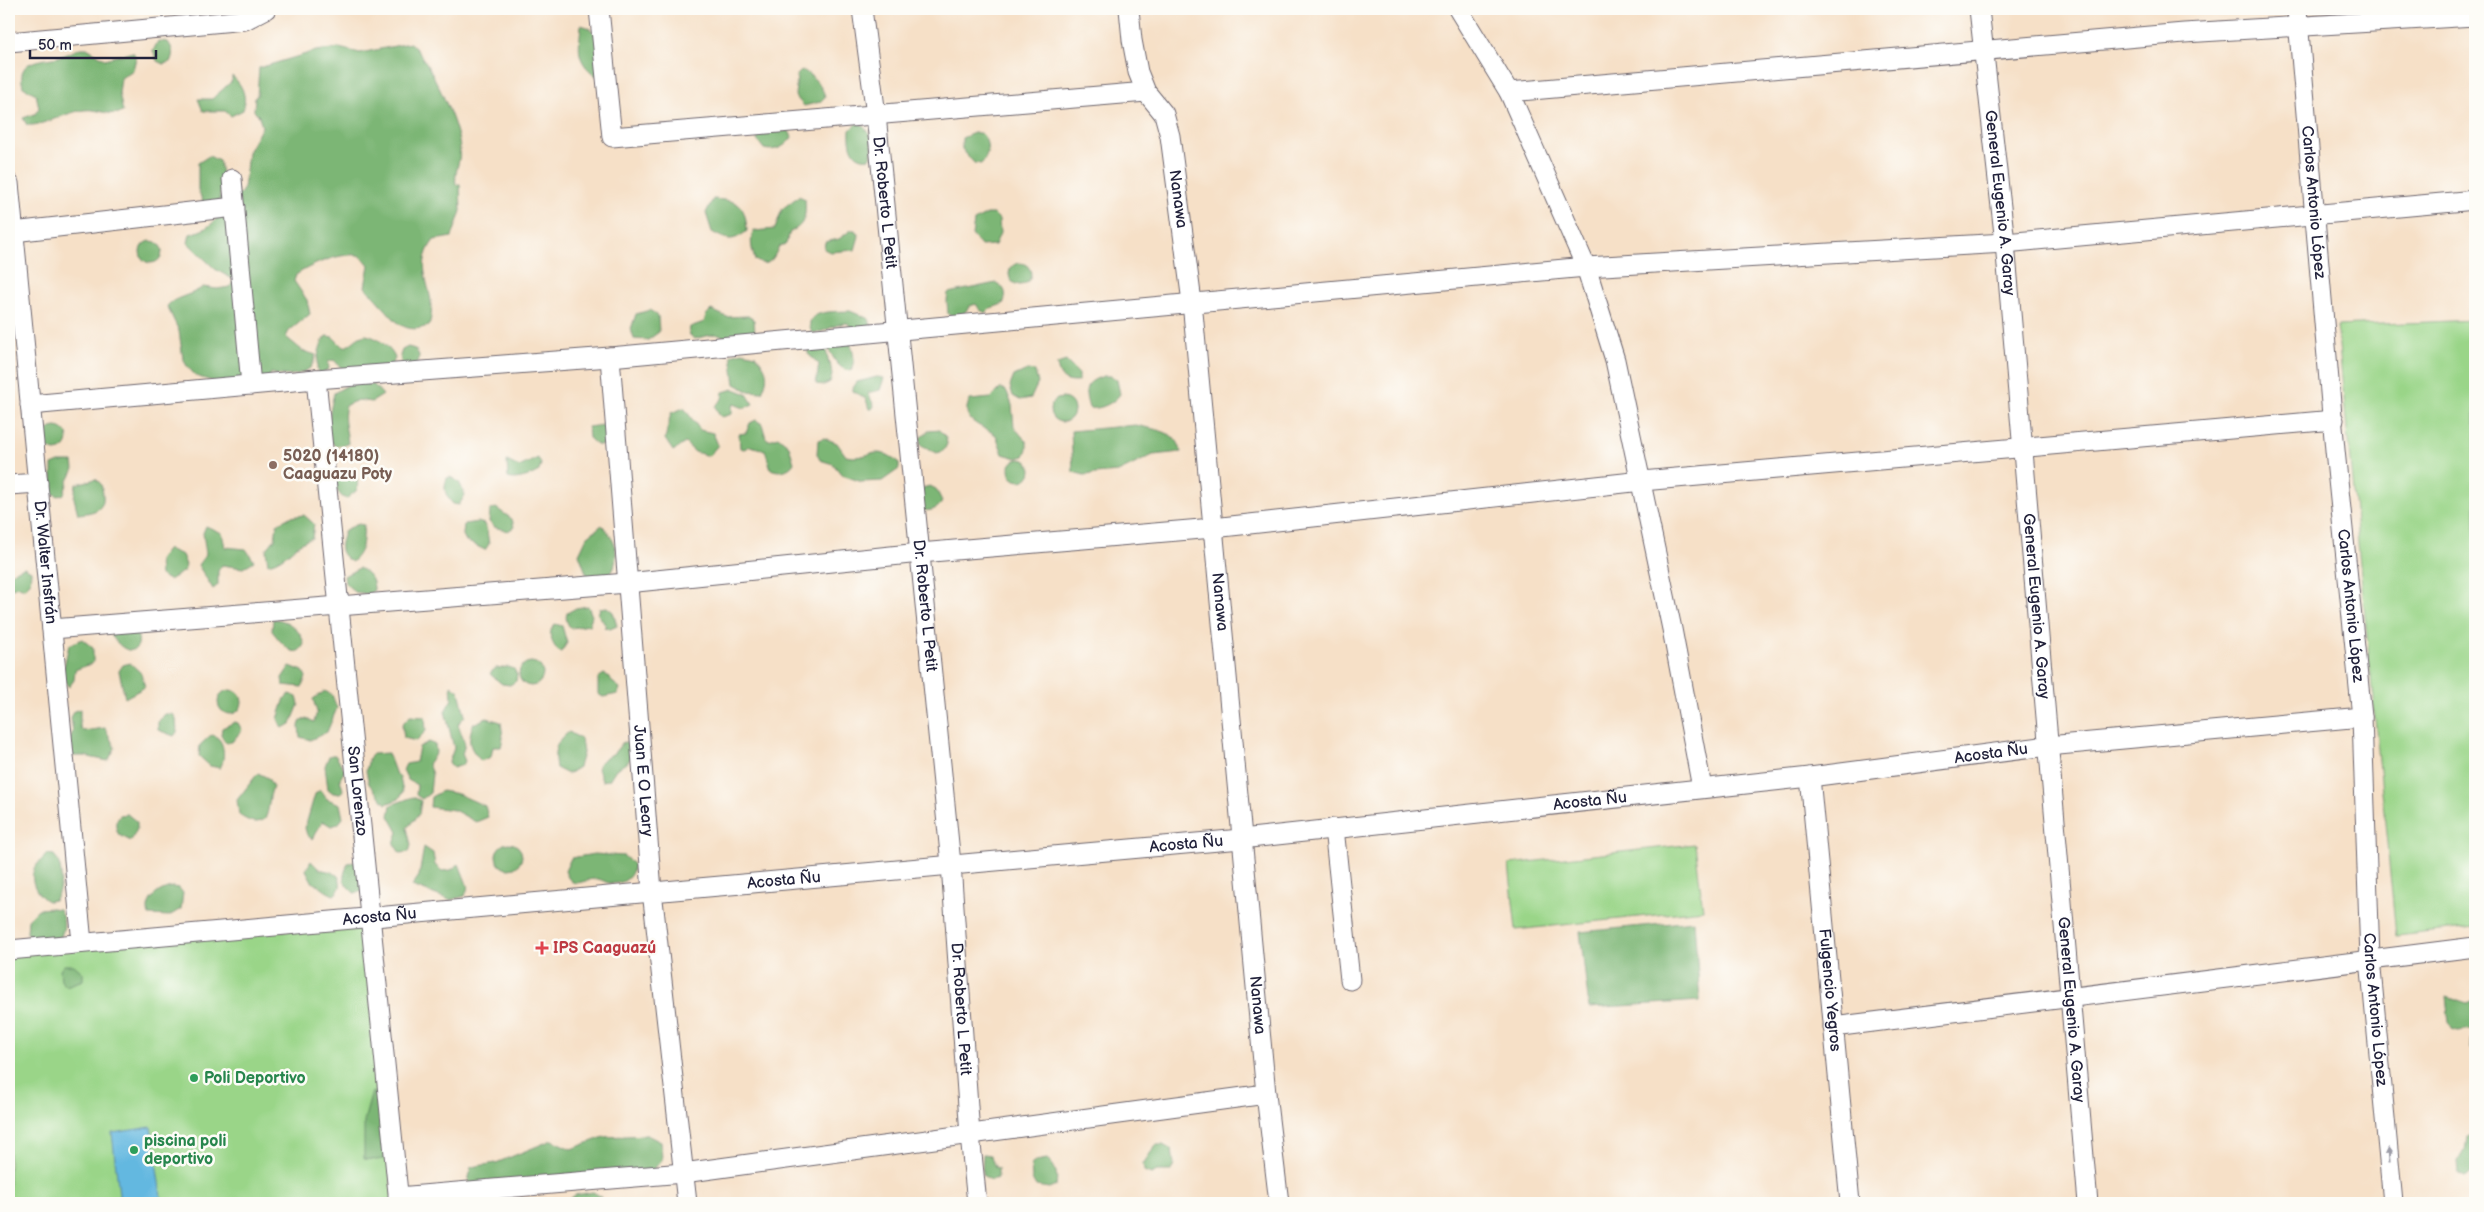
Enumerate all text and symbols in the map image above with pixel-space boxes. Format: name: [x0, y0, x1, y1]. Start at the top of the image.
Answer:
scale bar: [30, 28, 156, 60]
text: 50 m: [38, 36, 72, 55]
street label: General Eugenio A. Garay: [1981, 109, 2019, 297]
street label: Carlos Antonio López: [2298, 125, 2330, 280]
street label: Dr. Roberto L Petit: [869, 136, 901, 270]
street label: Nanawa: [1165, 169, 1192, 229]
place label: 5020 (14180) Caaguazu Poty: [283, 447, 393, 484]
marker: 5020 (14180) Caaguazu Poty: [267, 459, 279, 471]
street label: Dr. Walter Insfrán: [30, 500, 61, 625]
street label: General Eugenio A. Garay: [2019, 512, 2054, 701]
street label: Carlos Antonio López: [2334, 528, 2368, 683]
street label: Dr. Roberto L Petit: [909, 539, 941, 673]
street label: Nanawa: [1208, 572, 1232, 632]
street label: Juan E O Leary: [629, 724, 657, 838]
street label: Acosta Ñu: [1953, 739, 2029, 768]
street label: San Lorenzo: [344, 745, 371, 837]
street label: Acosta Ñu: [1552, 787, 1628, 814]
street label: Acosta Ñu: [1149, 831, 1224, 857]
street label: Acosta Ñu: [746, 867, 822, 893]
street label: Acosta Ñu: [342, 904, 417, 929]
street label: General Eugenio A. Garay: [2054, 916, 2089, 1104]
street label: Fulgencio Yegros: [1815, 928, 1845, 1052]
street label: Carlos Antonio López: [2360, 933, 2391, 1087]
place label: IPS Caaguazú: [553, 939, 656, 958]
marker: IPS Caaguazú: [535, 941, 549, 955]
street label: Dr. Roberto L Petit: [947, 942, 975, 1076]
street label: Nanawa: [1245, 975, 1270, 1035]
place label: Poli Deportivo: [204, 1069, 306, 1088]
marker: Poli Deportivo: [188, 1072, 200, 1084]
place label: piscina poli deportivo: [144, 1132, 226, 1169]
marker: piscina poli deportivo: [128, 1144, 140, 1156]
one-way arrow: [2384, 1146, 2392, 1162]

